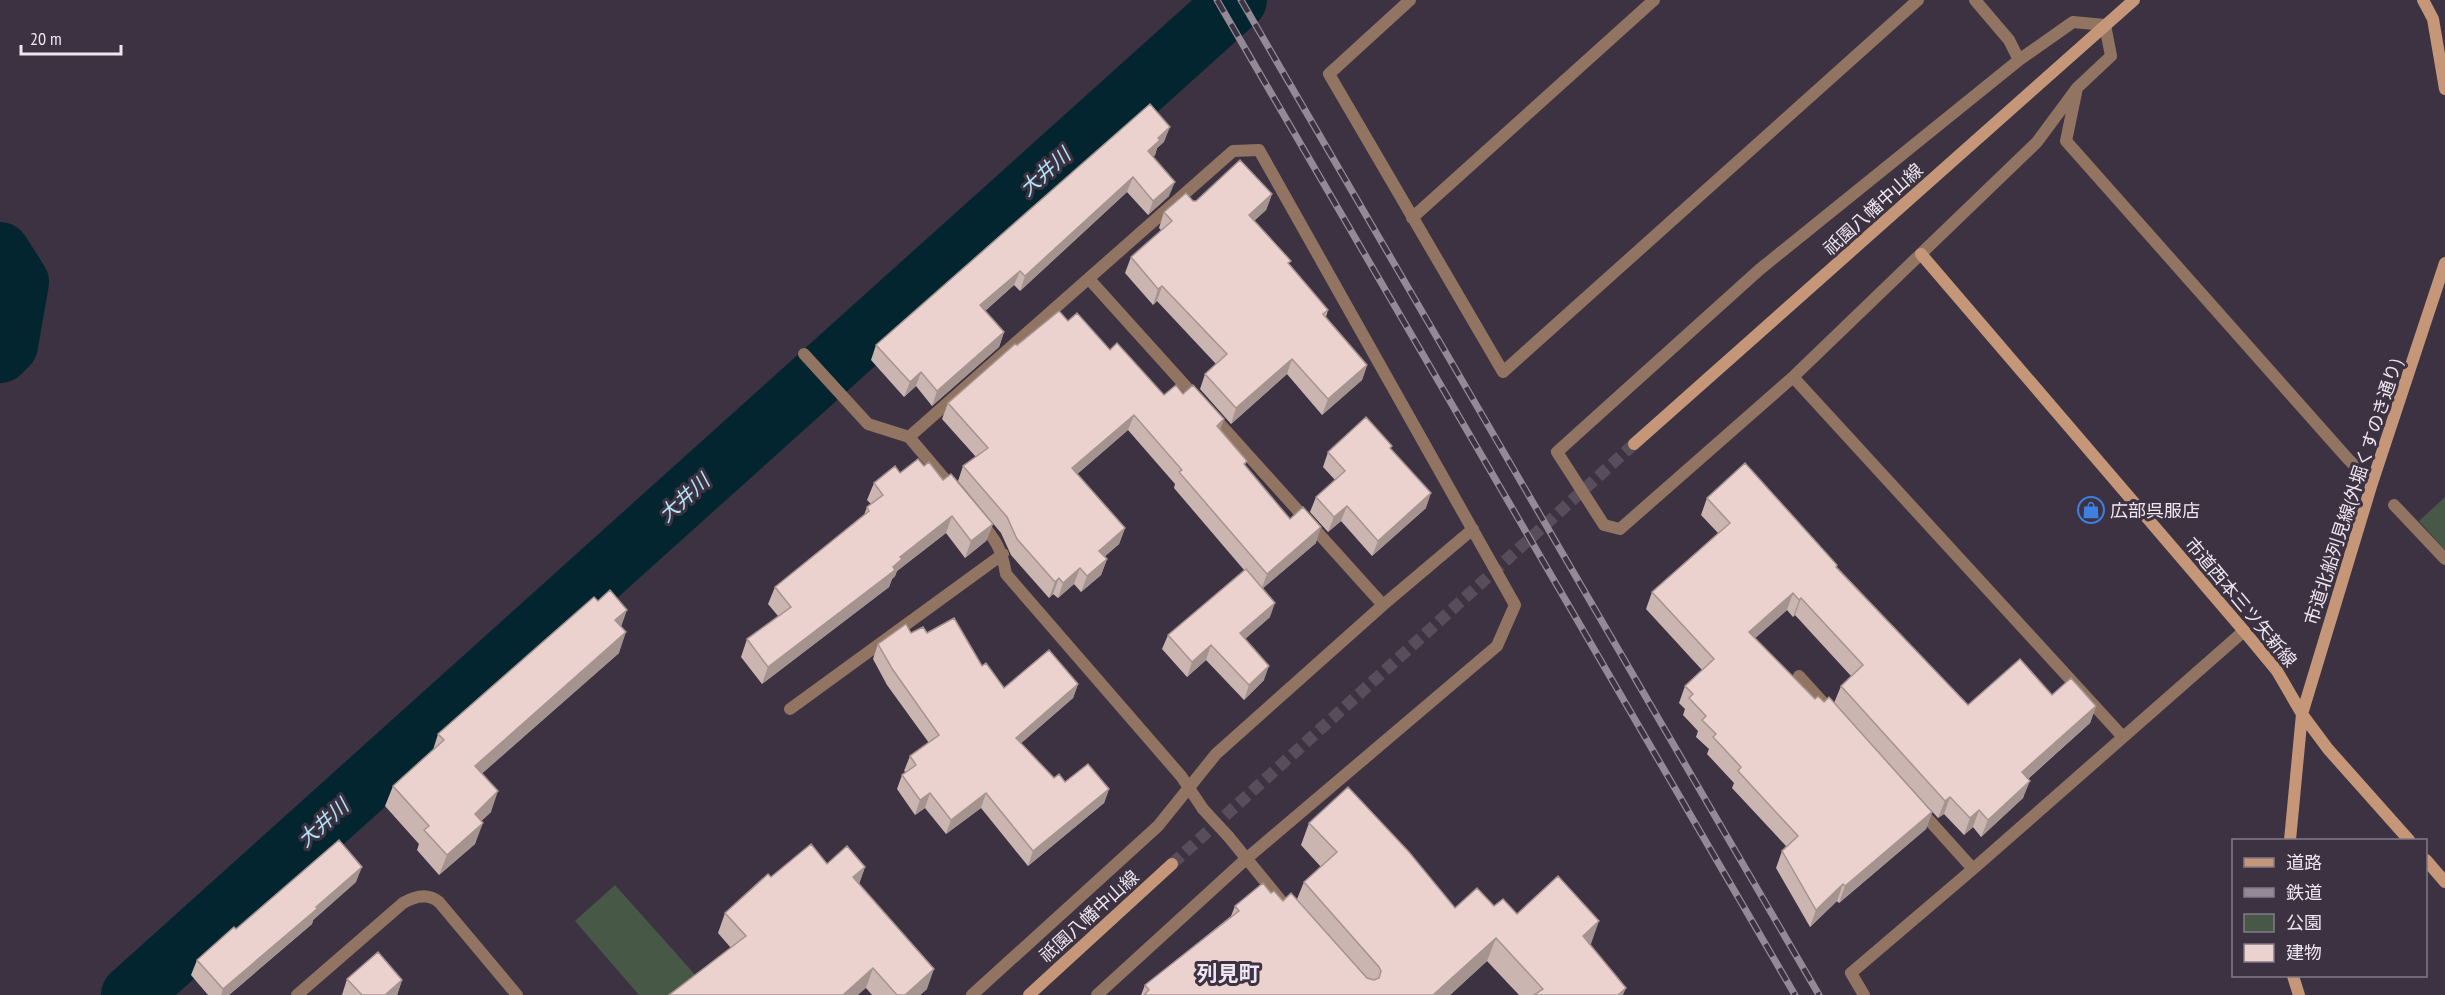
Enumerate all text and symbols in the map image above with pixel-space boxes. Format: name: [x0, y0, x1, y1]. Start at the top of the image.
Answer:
scale bar: [21, 18, 122, 56]
text: 20 m: [30, 27, 62, 50]
water label: 大井川: [1014, 141, 1077, 202]
street label: 祇園八幡中山線: [1818, 158, 1928, 260]
street label: 市道北船列見線(外堀くすのき通り): [2299, 356, 2407, 628]
water label: 大井川: [653, 467, 716, 528]
shop icon: 広部呉服店: [2076, 495, 2106, 525]
place label: 広部呉服店: [2110, 499, 2200, 522]
street label: 市道西本三ツ矢新線: [2180, 533, 2302, 671]
water label: 大井川: [292, 792, 355, 853]
legend: [2232, 839, 2427, 977]
text: 道路: [2286, 851, 2322, 874]
street label: 祇園八幡中山線: [1034, 865, 1144, 967]
text: 鉄道: [2286, 881, 2322, 904]
text: 公園: [2286, 911, 2322, 934]
text: 建物: [2286, 941, 2322, 964]
district label: 列見町: [1197, 960, 1260, 987]

